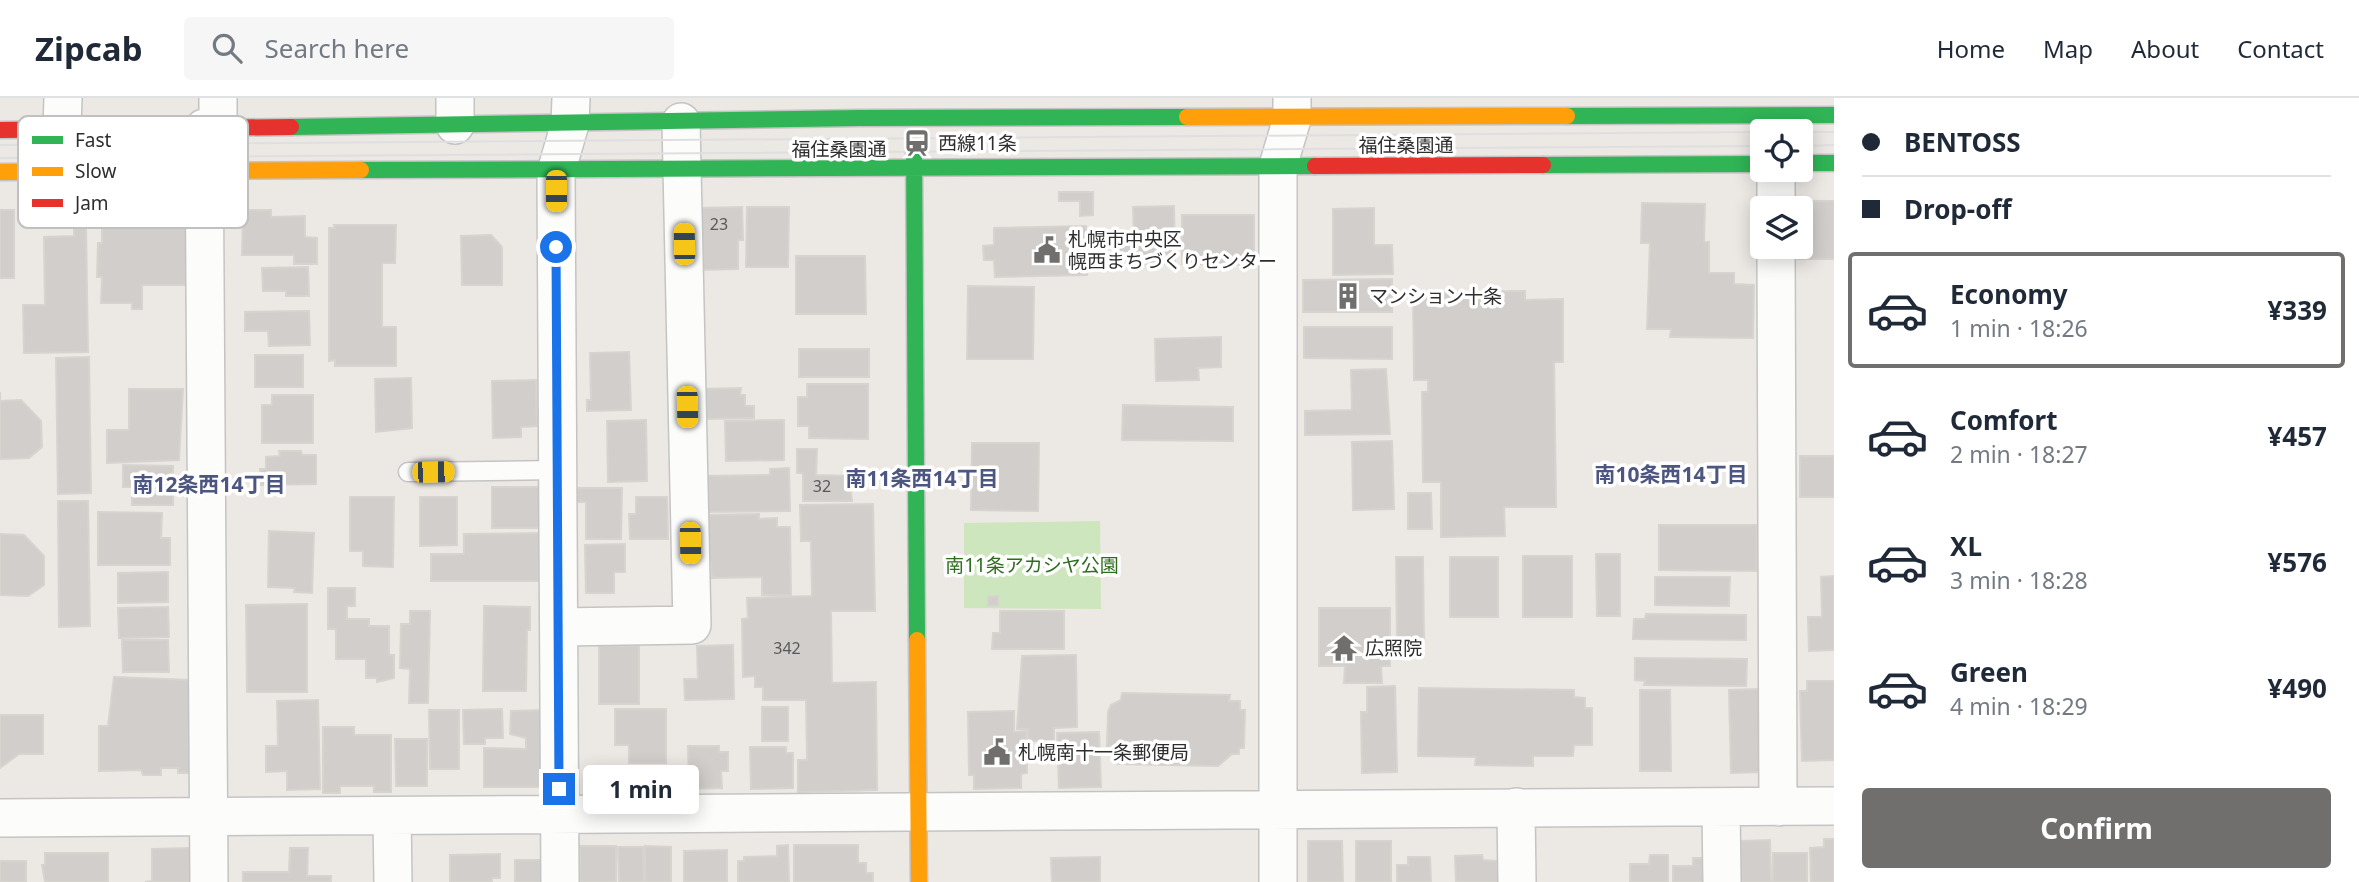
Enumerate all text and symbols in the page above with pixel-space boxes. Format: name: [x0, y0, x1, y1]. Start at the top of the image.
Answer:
search box: [184, 17, 674, 80]
text: Zipcab: [35, 26, 142, 71]
icon: search: [208, 29, 246, 67]
text: Search here: [264, 30, 409, 66]
text: Home: [1937, 32, 2005, 65]
text: Map: [2043, 32, 2093, 65]
text: About: [2131, 32, 2199, 65]
text: Contact: [2237, 32, 2324, 65]
legend: [18, 116, 248, 228]
map controls: [1750, 119, 1813, 259]
button: locate: [1750, 119, 1813, 182]
text: BENTOSS: [1904, 124, 2021, 160]
text: Fast: [75, 127, 112, 153]
station icon: 西線11条: [902, 128, 932, 158]
place label: 西線11条: [938, 130, 1017, 156]
street label: 福住桑園通: [1358, 132, 1454, 158]
street label: 福住桑園通: [791, 136, 887, 162]
text: Slow: [75, 158, 116, 184]
car: [546, 170, 567, 212]
text: Jam: [73, 190, 109, 216]
text: Drop-off: [1904, 191, 2011, 227]
button: layers: [1750, 196, 1813, 259]
house number: 23: [710, 213, 728, 235]
car: [674, 223, 695, 265]
place label: 札幌市中央区 幌西まちづくりセンター: [1068, 226, 1277, 274]
route start: [540, 231, 572, 263]
public building icon: 札幌市中央区 幌西まちづくりセンター: [1032, 235, 1062, 265]
text: Economy: [1950, 276, 2068, 312]
icon: car: [1866, 279, 1929, 342]
building icon: マンション十条: [1333, 281, 1363, 311]
place label: マンション十条: [1369, 283, 1502, 309]
text: ¥339: [2268, 292, 2327, 328]
text: 1 min · 18:26: [1950, 312, 2088, 344]
car: [677, 386, 698, 428]
text: Comfort: [1950, 402, 2058, 438]
icon: car: [1866, 405, 1929, 468]
text: ¥457: [2268, 418, 2327, 454]
text: 2 min · 18:27: [1950, 438, 2088, 470]
district label: 南10条西14丁目: [1594, 460, 1748, 488]
car: [412, 461, 455, 483]
district label: 南11条西14丁目: [845, 464, 999, 492]
district label: 南12条西14丁目: [132, 470, 286, 498]
house number: 32: [813, 475, 831, 497]
car: [680, 522, 701, 564]
text: XL: [1950, 528, 1982, 564]
icon: car: [1866, 531, 1929, 594]
text: ¥576: [2268, 544, 2327, 580]
park label: 南11条アカシヤ公園: [945, 552, 1119, 578]
text: 3 min · 18:28: [1950, 564, 2088, 596]
temple icon: 広照院: [1329, 633, 1359, 663]
place label: 広照院: [1365, 635, 1422, 661]
house number: 342: [773, 637, 801, 659]
text: Green: [1950, 654, 2028, 690]
icon: car: [1866, 657, 1929, 720]
text: ¥490: [2268, 670, 2327, 706]
text: 4 min · 18:29: [1950, 690, 2088, 722]
public building icon: 札幌南十一条郵便局: [982, 737, 1012, 767]
place label: 札幌南十一条郵便局: [1018, 739, 1189, 765]
callout: 1 min: [584, 764, 699, 814]
route end: [543, 773, 575, 805]
text: 1 min: [609, 773, 673, 805]
button: Confirm: [1862, 788, 2331, 868]

